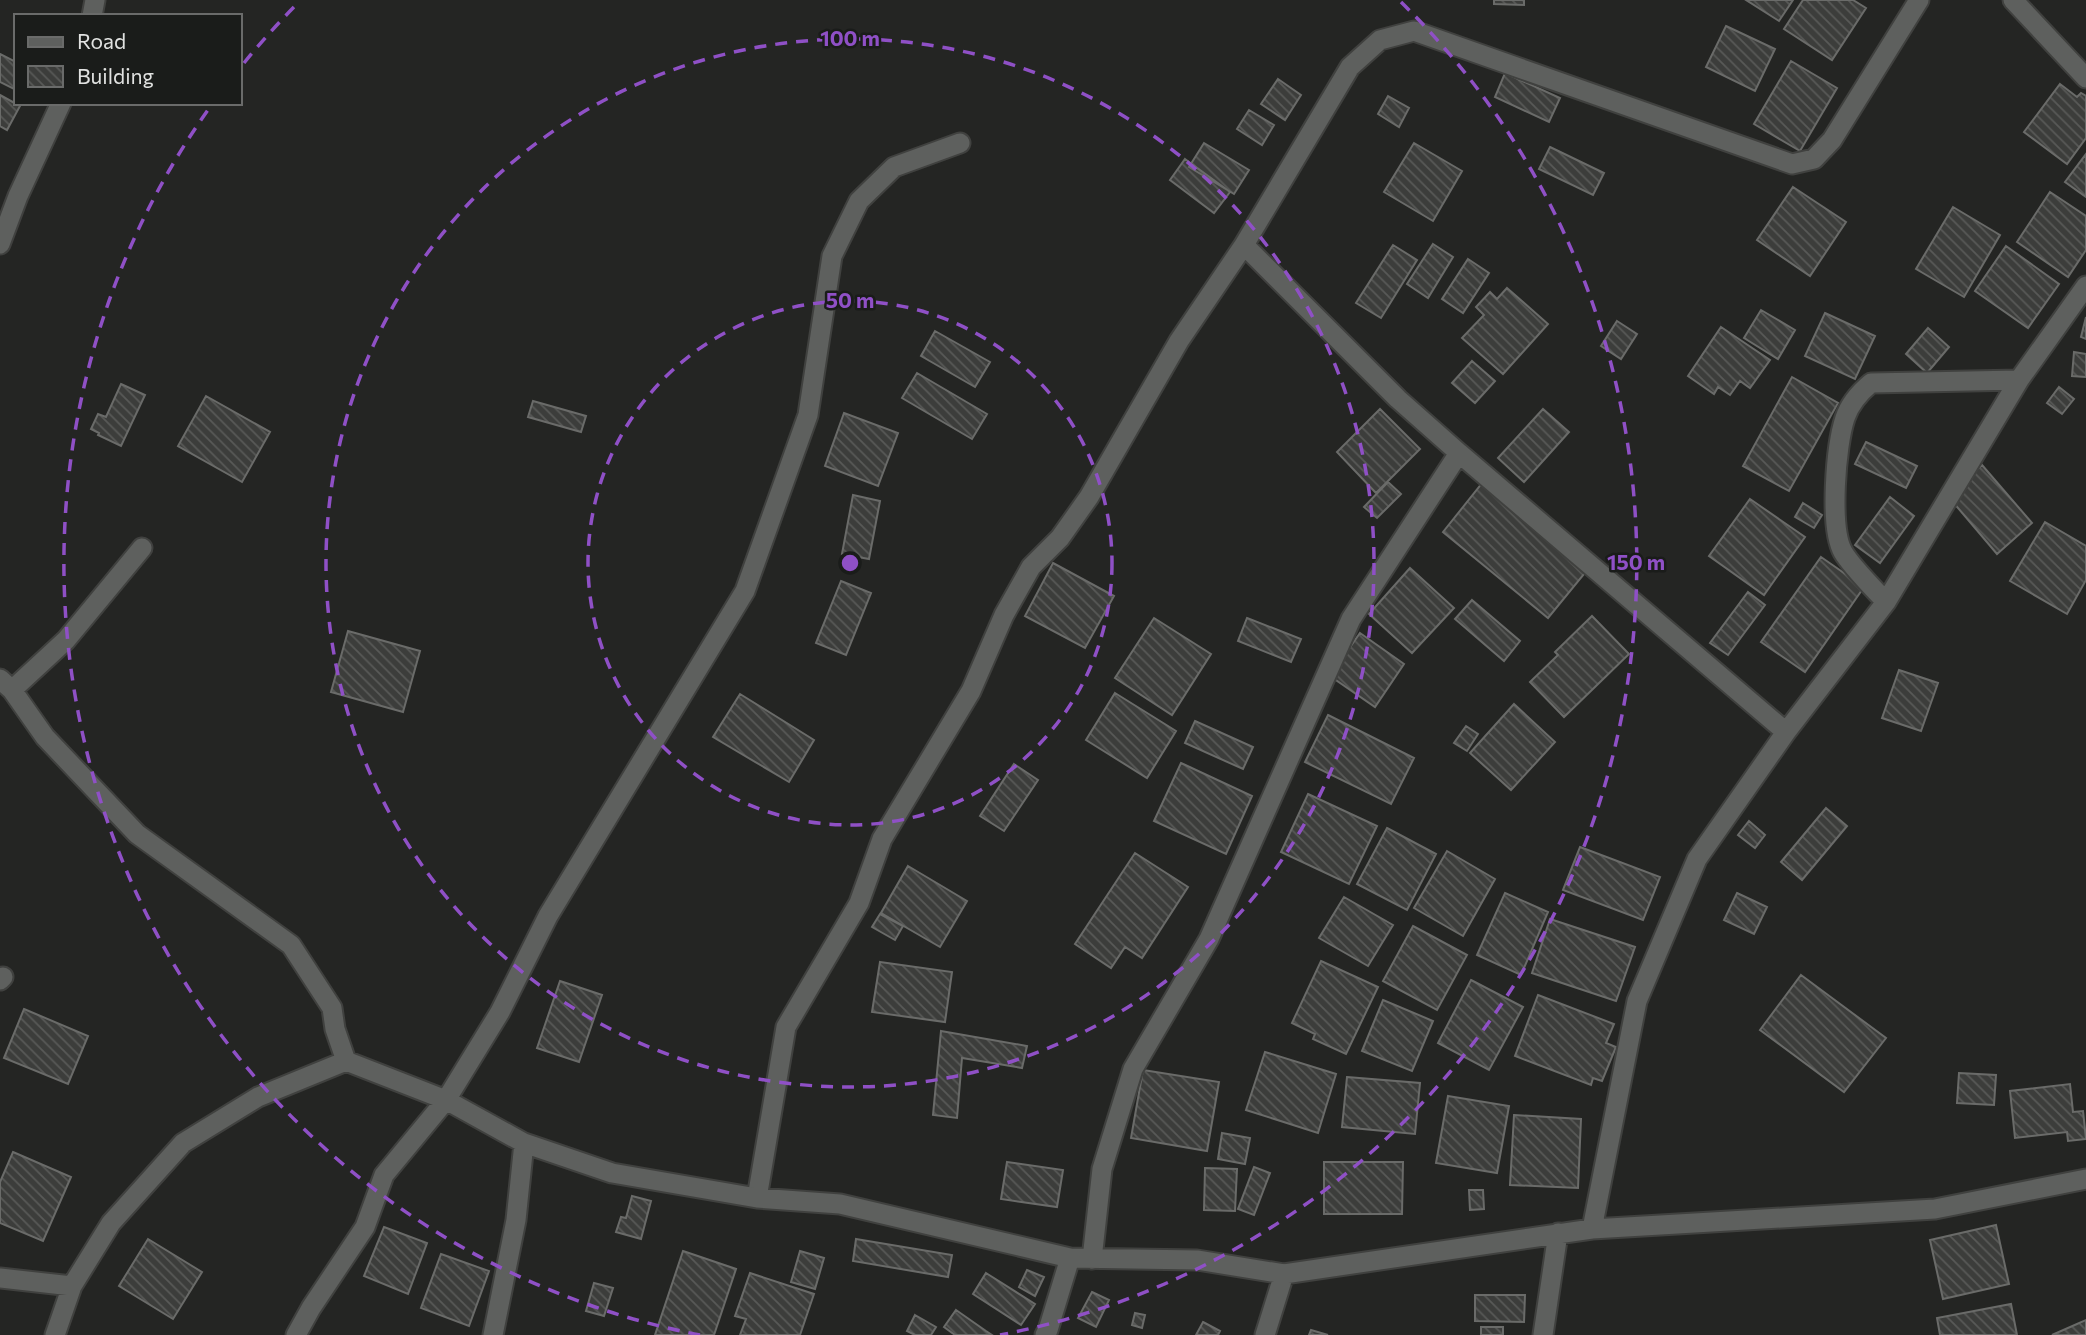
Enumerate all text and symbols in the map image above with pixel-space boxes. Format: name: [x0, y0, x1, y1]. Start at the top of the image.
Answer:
legend: [14, 14, 242, 105]
text: 100 m: [820, 25, 880, 50]
text: Road: [77, 28, 126, 53]
text: Building: [77, 63, 154, 88]
text: 50 m: [826, 287, 874, 312]
text: 150 m: [1607, 549, 1665, 574]
centre of rings: [838, 551, 862, 575]

